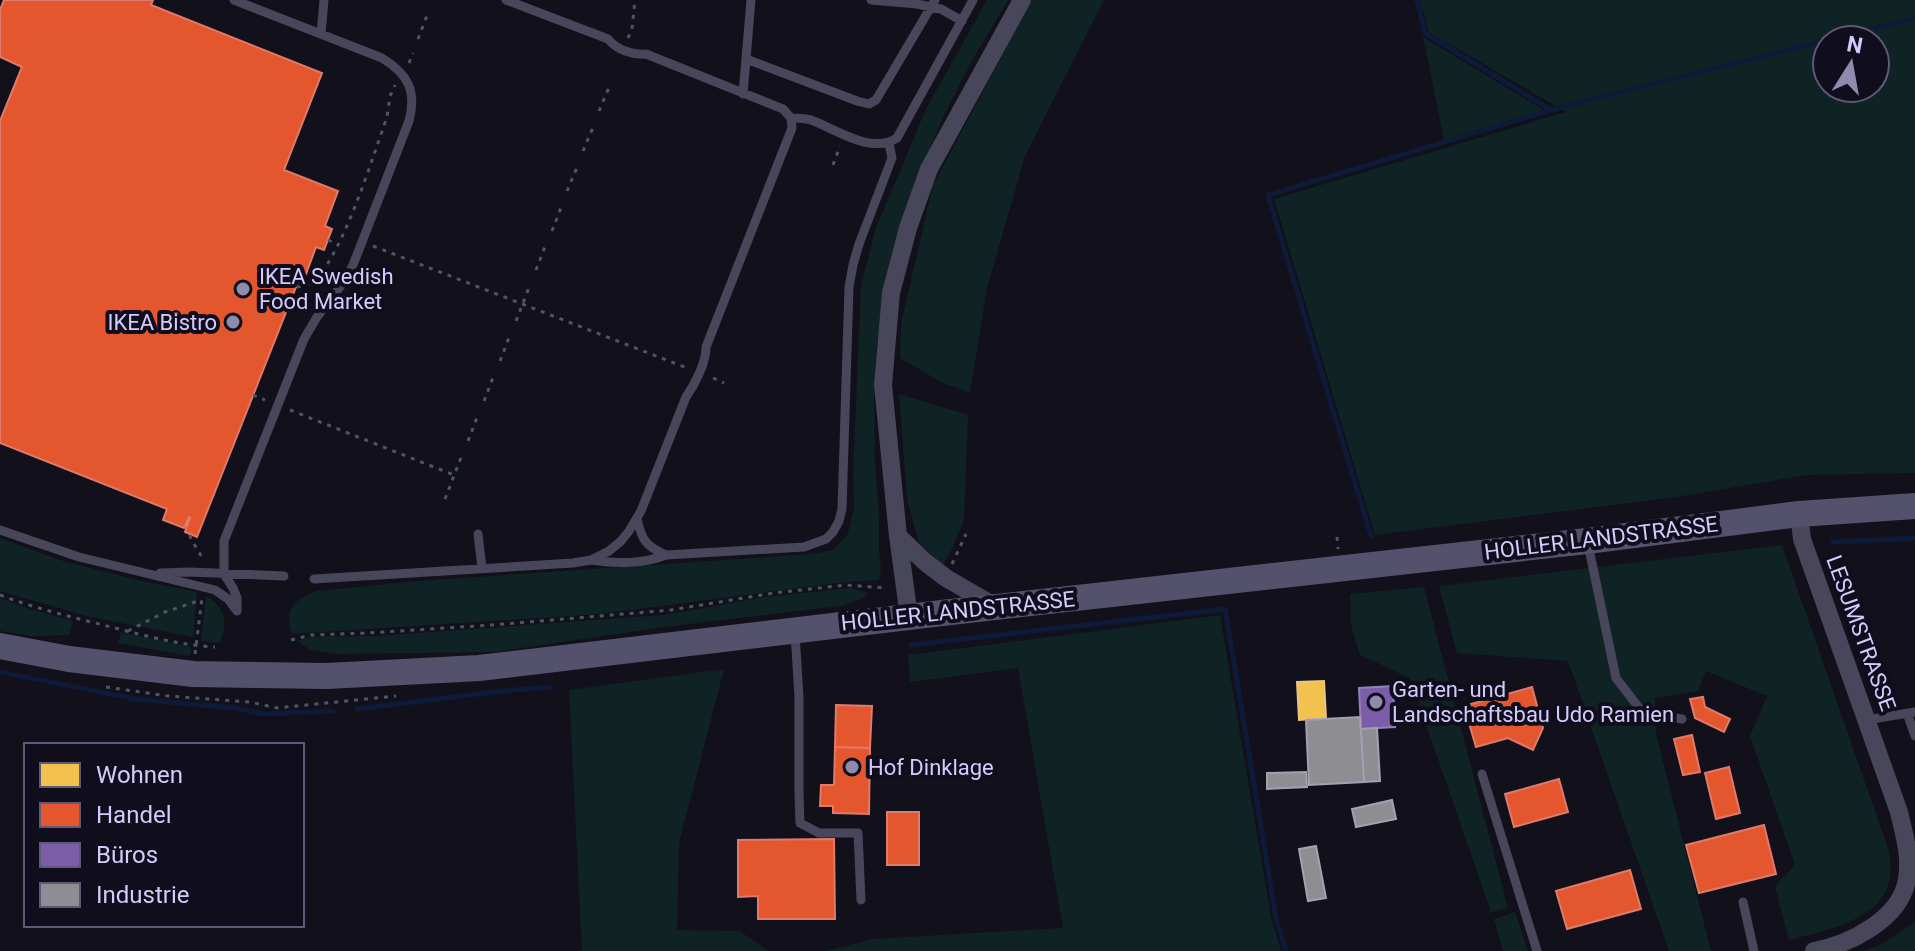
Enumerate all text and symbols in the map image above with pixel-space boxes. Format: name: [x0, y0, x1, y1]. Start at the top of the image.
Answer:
north arrow: [1811, 24, 1891, 104]
text: N: [1845, 31, 1865, 59]
place label: IKEA Swedish Food Market: [259, 264, 394, 314]
marker: IKEA Swedish Food Market: [234, 280, 252, 298]
place label: IKEA Bistro: [108, 310, 217, 335]
marker: IKEA Bistro: [224, 313, 242, 331]
street label: HOLLER LANDSTRASSE: [1483, 511, 1719, 565]
street label: LESUMSTRASSE: [1821, 552, 1901, 714]
street label: HOLLER LANDSTRASSE: [840, 586, 1076, 636]
place label: Garten- und Landschaftsbau Udo Ramien: [1392, 677, 1674, 727]
marker: Garten- und Landschaftsbau Udo Ramien: [1367, 693, 1385, 711]
legend: [24, 743, 304, 927]
place label: Hof Dinklage: [868, 755, 994, 780]
marker: Hof Dinklage: [843, 758, 861, 776]
text: Wohnen: [96, 761, 183, 789]
text: Handel: [96, 801, 172, 829]
text: Büros: [96, 841, 158, 869]
text: Industrie: [96, 881, 189, 909]

